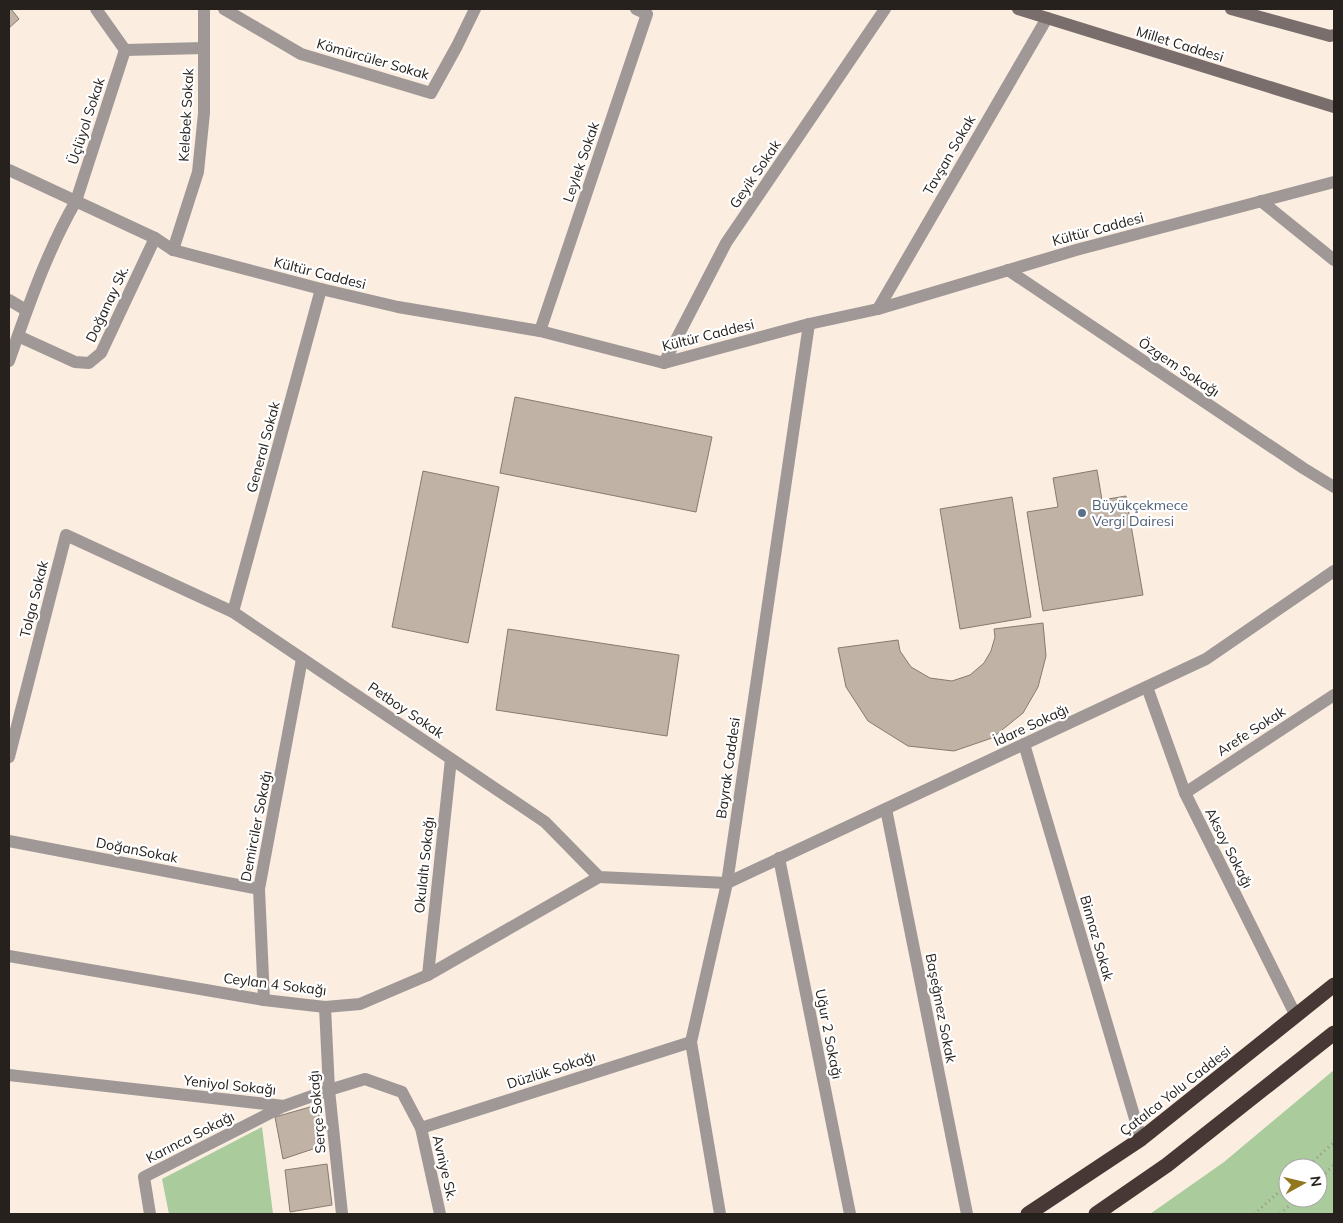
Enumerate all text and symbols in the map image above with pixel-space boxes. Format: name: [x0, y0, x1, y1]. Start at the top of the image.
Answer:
street label: Millet Caddesi: [1134, 22, 1226, 66]
street label: Kömürcüler Sokak: [315, 34, 432, 84]
street label: Kelebek Sokak: [175, 67, 197, 162]
street label: Üçlüyol Sokak: [63, 75, 109, 167]
street label: Tavşan Sokak: [919, 111, 980, 198]
street label: Leylek Sokak: [559, 119, 603, 205]
street label: Geyik Sokak: [725, 136, 785, 212]
street label: Kültür Caddesi: [1050, 208, 1146, 250]
street label: Kültür Caddesi: [272, 253, 368, 293]
street label: Doğanay Sk.: [81, 263, 133, 345]
street label: Kültür Caddesi: [660, 315, 756, 355]
street label: Özgem Sokağı: [1135, 333, 1223, 401]
street label: General Sokak: [242, 399, 284, 495]
place label: Büyükçekmece Vergi Dairesi: [1092, 496, 1188, 530]
marker: Büyükçekmece Vergi Dairesi: [1076, 507, 1088, 519]
street label: Tolga Sokak: [16, 558, 52, 639]
street label: Petboy Sokak: [364, 678, 448, 743]
street label: İdare Sokağı: [991, 700, 1071, 750]
street label: Arefe Sokak: [1213, 702, 1289, 760]
street label: Bayrak Caddesi: [712, 716, 744, 820]
street label: Demirciler Sokağı: [236, 769, 276, 883]
street label: Aksoy Sokağı: [1201, 805, 1257, 891]
street label: Okulaltı Sokağı: [410, 816, 438, 914]
street label: DoğanSokak: [95, 833, 180, 867]
street label: Binnaz Sokak: [1076, 893, 1118, 984]
street label: Başeğmez Sokak: [922, 952, 961, 1065]
street label: Ceylan 4 Sokağı: [222, 969, 328, 999]
street label: Uğur 2 Sokağı: [811, 987, 847, 1081]
street label: Çatalca Yolu Caddesi: [1116, 1042, 1234, 1140]
street label: Düzlük Sokağı: [504, 1047, 598, 1093]
street label: Serçe Sokağı: [304, 1070, 330, 1154]
street label: Yeniyol Sokağı: [182, 1071, 277, 1099]
street label: Karınca Sokağı: [143, 1107, 237, 1167]
street label: Avniye Sk.: [429, 1133, 461, 1203]
north arrow: [1278, 1158, 1328, 1208]
text: N: [1306, 1175, 1326, 1188]

